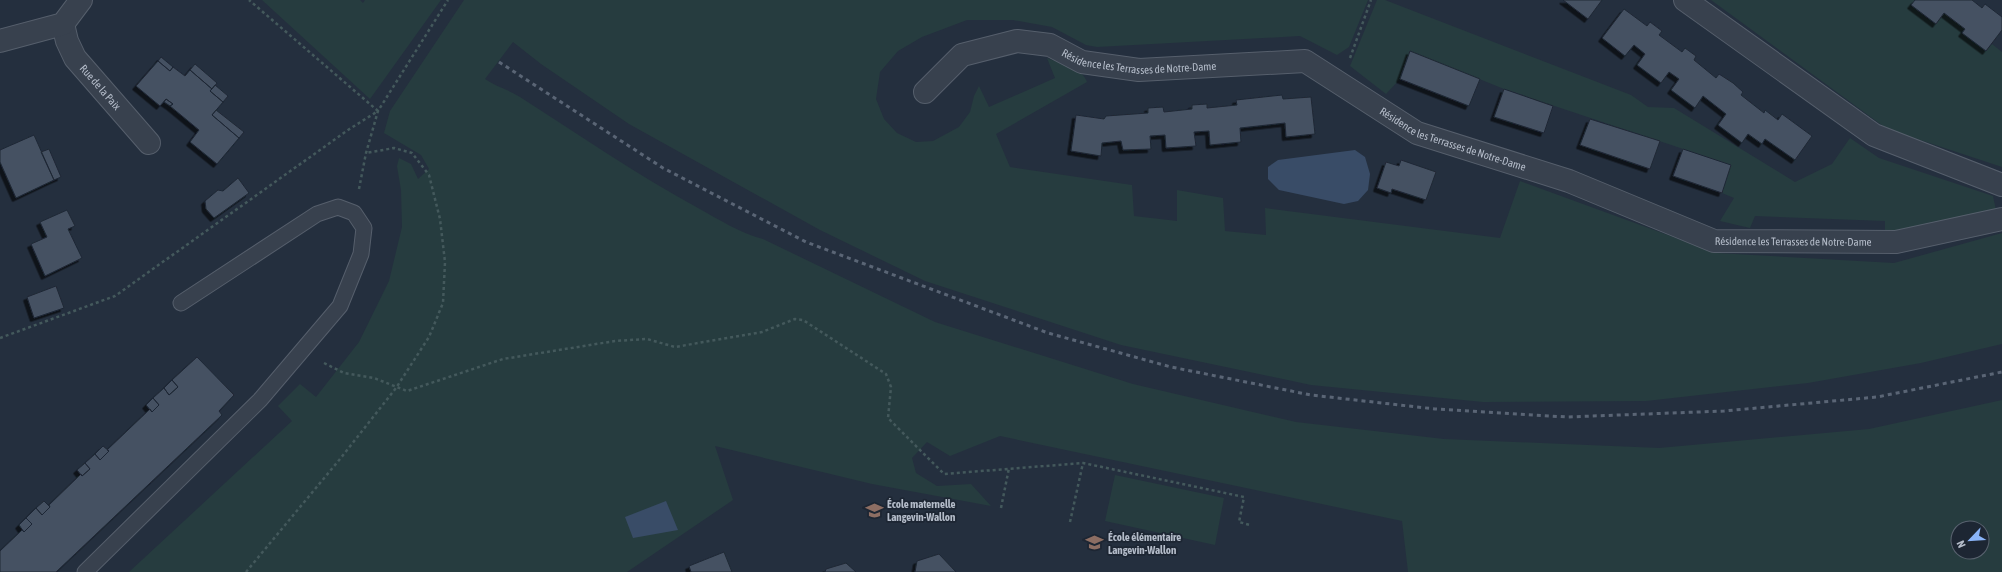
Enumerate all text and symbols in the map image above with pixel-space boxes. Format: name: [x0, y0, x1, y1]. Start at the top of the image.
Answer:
street label: Résidence les Terrasses de Notre-Dame: [1060, 46, 1217, 76]
street label: Rue de la Paix: [78, 62, 124, 113]
street label: Résidence les Terrasses de Notre-Dame: [1378, 105, 1527, 173]
street label: Résidence les Terrasses de Notre-Dame: [1715, 235, 1872, 248]
place label: École maternelle Langevin-Wallon: [887, 498, 956, 523]
school or university icon: École maternelle Langevin-Wallon: [864, 500, 884, 520]
north arrow: [1950, 520, 1990, 560]
place label: École élémentaire Langevin-Wallon: [1108, 531, 1181, 556]
school or university icon: École élémentaire Langevin-Wallon: [1085, 533, 1105, 553]
text: N: [1954, 539, 1968, 550]

